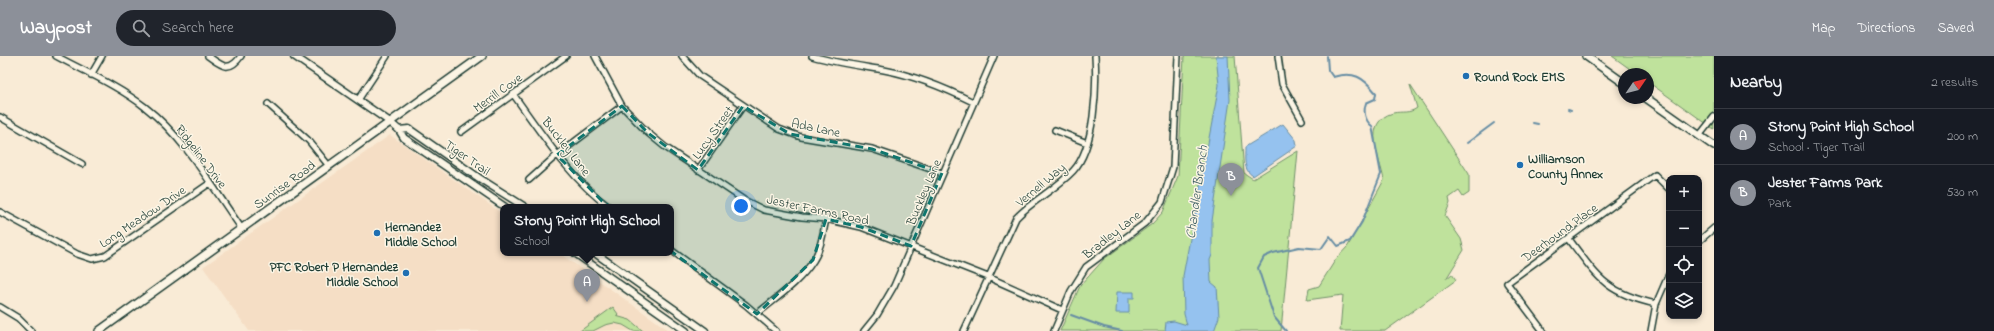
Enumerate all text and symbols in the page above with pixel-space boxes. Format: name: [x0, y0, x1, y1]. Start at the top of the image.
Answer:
search box: [116, 10, 396, 46]
text: Waypost: [20, 15, 92, 42]
icon: search: [130, 17, 152, 39]
text: Search here: [162, 17, 234, 39]
text: Map: [1812, 18, 1835, 39]
text: Directions: [1857, 18, 1915, 39]
text: Saved: [1937, 18, 1974, 39]
place label: Round Rock EMS: [1473, 68, 1566, 87]
north arrow: [1618, 68, 1654, 104]
street label: Merrill Cove: [469, 69, 527, 118]
text: Nearby: [1730, 70, 1782, 95]
marker: Round Rock EMS: [1461, 71, 1471, 81]
text: 2 results: [1931, 73, 1978, 92]
street label: Lucy Street: [688, 102, 740, 164]
street label: Buckley Lane: [535, 113, 595, 181]
street label: Ada Lane: [789, 114, 842, 143]
text: Stony Point High School: [1768, 116, 1914, 138]
street label: Ridgeline Drive: [170, 121, 231, 194]
text: A: [1739, 127, 1747, 146]
text: 200 m: [1947, 127, 1978, 146]
street label: Tiger Trail: [440, 136, 494, 182]
text: School · Tiger Trail: [1768, 138, 1865, 157]
water label: Chandler Branch: [1181, 144, 1214, 240]
place label: Williamson County Annex: [1528, 150, 1603, 186]
street label: Sunrise Road: [250, 156, 320, 214]
street label: Buckley Lane: [902, 156, 948, 230]
street label: Vernell Way: [1011, 159, 1071, 213]
marker: Williamson County Annex: [1515, 160, 1525, 170]
pin: B: [1218, 163, 1244, 196]
text: Jester Farms Park: [1768, 172, 1882, 194]
map controls: [1666, 175, 1702, 319]
button: +: [1666, 175, 1702, 211]
street label: Long Meadow Drive: [96, 181, 191, 254]
text: B: [1739, 183, 1747, 202]
text: 530 m: [1946, 183, 1978, 202]
street label: Jester Farms Road: [765, 190, 871, 231]
text: Park: [1768, 194, 1792, 213]
your location: [731, 196, 751, 216]
street label: Deerhound Place: [1517, 199, 1602, 268]
popup: [500, 204, 674, 256]
street label: Bradley Lane: [1078, 206, 1146, 266]
text: Stony Point High School: [514, 210, 660, 232]
button: −: [1666, 211, 1702, 247]
place label: Hernandez Middle School: [385, 218, 457, 252]
marker: Hernandez Middle School: [372, 228, 382, 238]
text: School: [514, 232, 550, 251]
button: locate: [1666, 247, 1702, 283]
place label: PFC Robert P Hernandez Middle School: [270, 258, 399, 292]
marker: PFC Robert P Hernandez Middle School: [401, 268, 411, 278]
pin: A: [574, 269, 600, 302]
button: layers: [1666, 283, 1702, 319]

